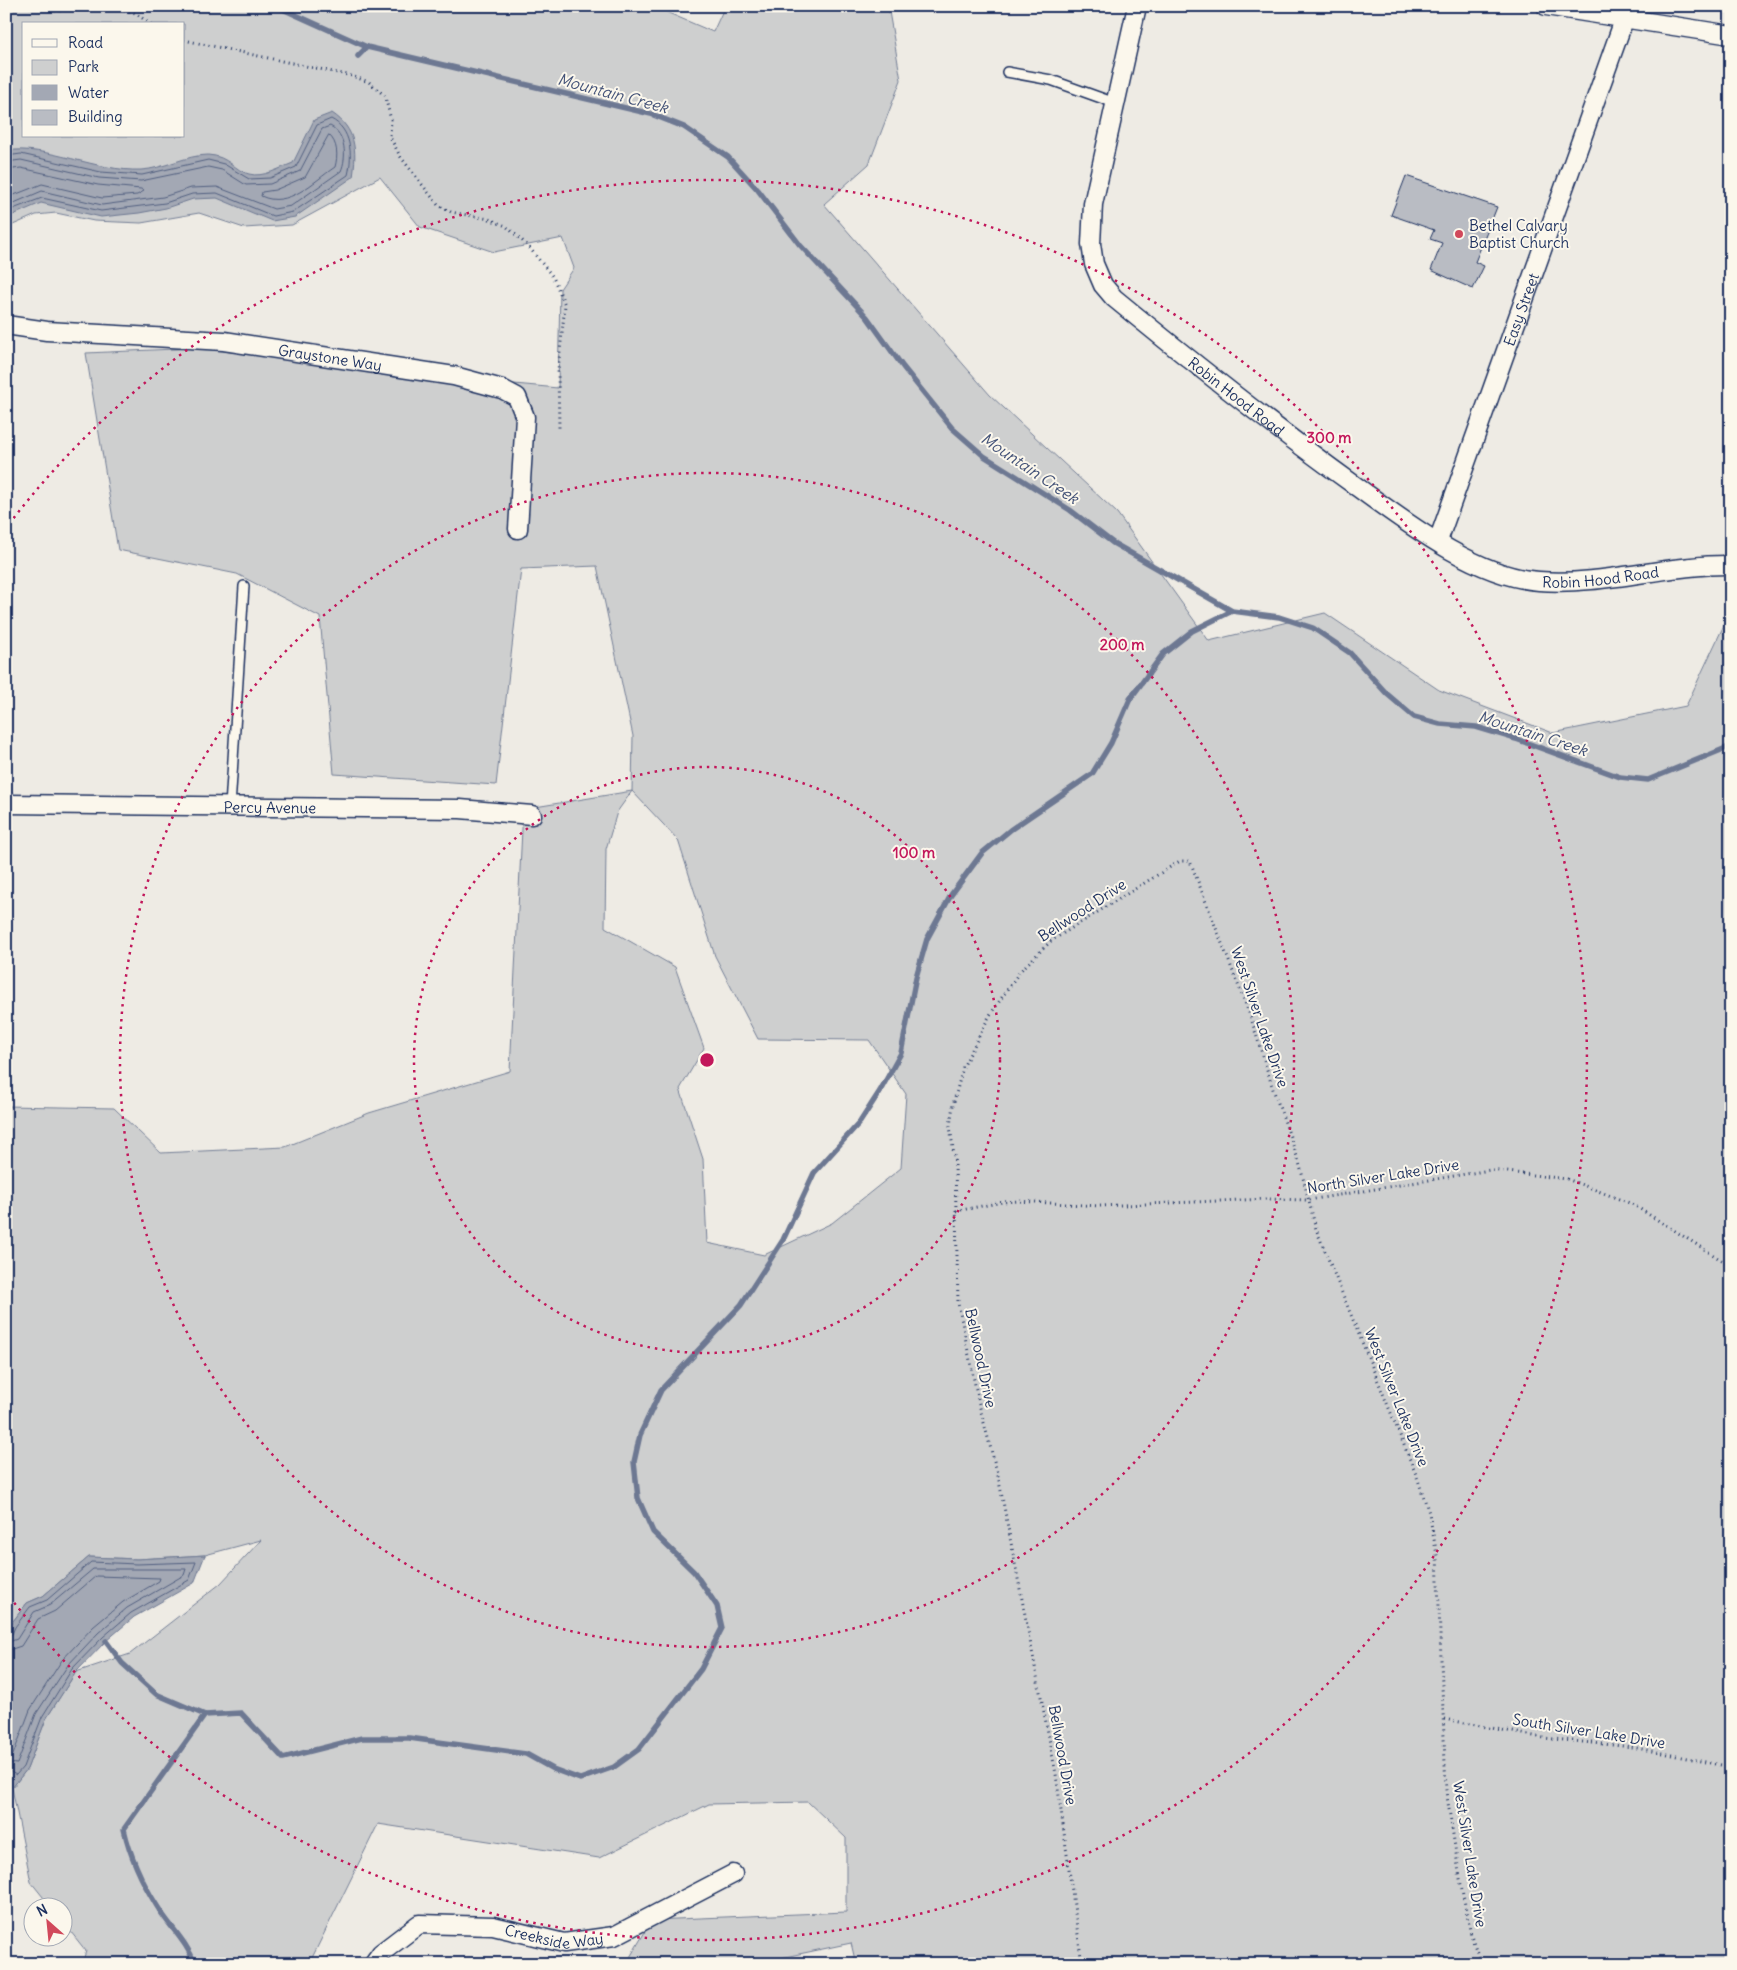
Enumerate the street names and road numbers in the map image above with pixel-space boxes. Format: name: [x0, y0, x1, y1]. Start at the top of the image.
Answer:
street label: Easy Street: [1499, 270, 1542, 348]
street label: Graystone Way: [277, 340, 383, 374]
street label: Robin Hood Road: [1185, 353, 1289, 440]
street label: Robin Hood Road: [1542, 562, 1660, 591]
street label: Percy Avenue: [224, 797, 316, 817]
street label: Bellwood Drive: [1034, 874, 1130, 946]
street label: West Silver Lake Drive: [1227, 944, 1293, 1090]
street label: North Silver Lake Drive: [1306, 1155, 1460, 1197]
street label: Bellwood Drive: [961, 1307, 1001, 1409]
street label: West Silver Lake Drive: [1360, 1325, 1434, 1469]
street label: Bellwood Drive: [1045, 1704, 1081, 1806]
street label: South Silver Lake Drive: [1511, 1710, 1667, 1752]
street label: West Silver Lake Drive: [1449, 1779, 1491, 1929]
street label: Creekside Way: [503, 1920, 605, 1953]

